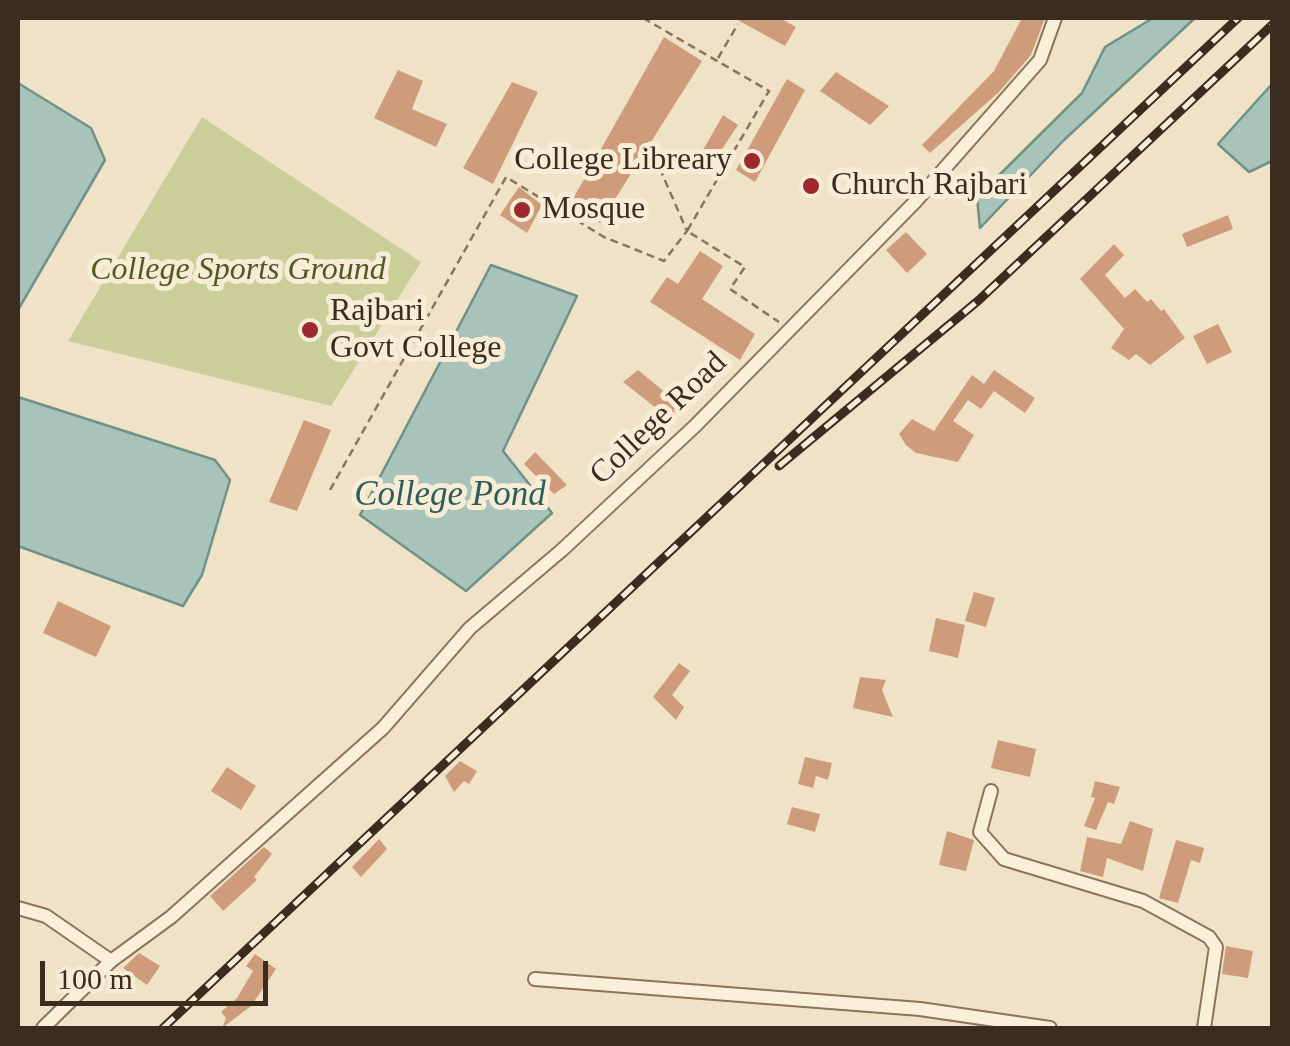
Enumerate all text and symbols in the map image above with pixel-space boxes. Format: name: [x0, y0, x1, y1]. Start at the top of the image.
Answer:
place label: College Libreary: [514, 142, 732, 180]
marker: College Libreary: [741, 150, 763, 172]
place label: Church Rajbari: [831, 167, 1027, 205]
marker: Church Rajbari: [800, 175, 822, 197]
place label: Mosque: [542, 191, 645, 229]
marker: Mosque: [511, 199, 533, 221]
park label: College Sports Ground: [90, 252, 386, 290]
place label: Rajbari Govt College: [330, 293, 502, 368]
marker: Rajbari Govt College: [299, 319, 321, 341]
street label: College Road: [583, 344, 735, 494]
water label: College Pond: [354, 475, 546, 517]
scale bar: [45, 941, 272, 1003]
text: 100 m: [57, 962, 133, 995]

